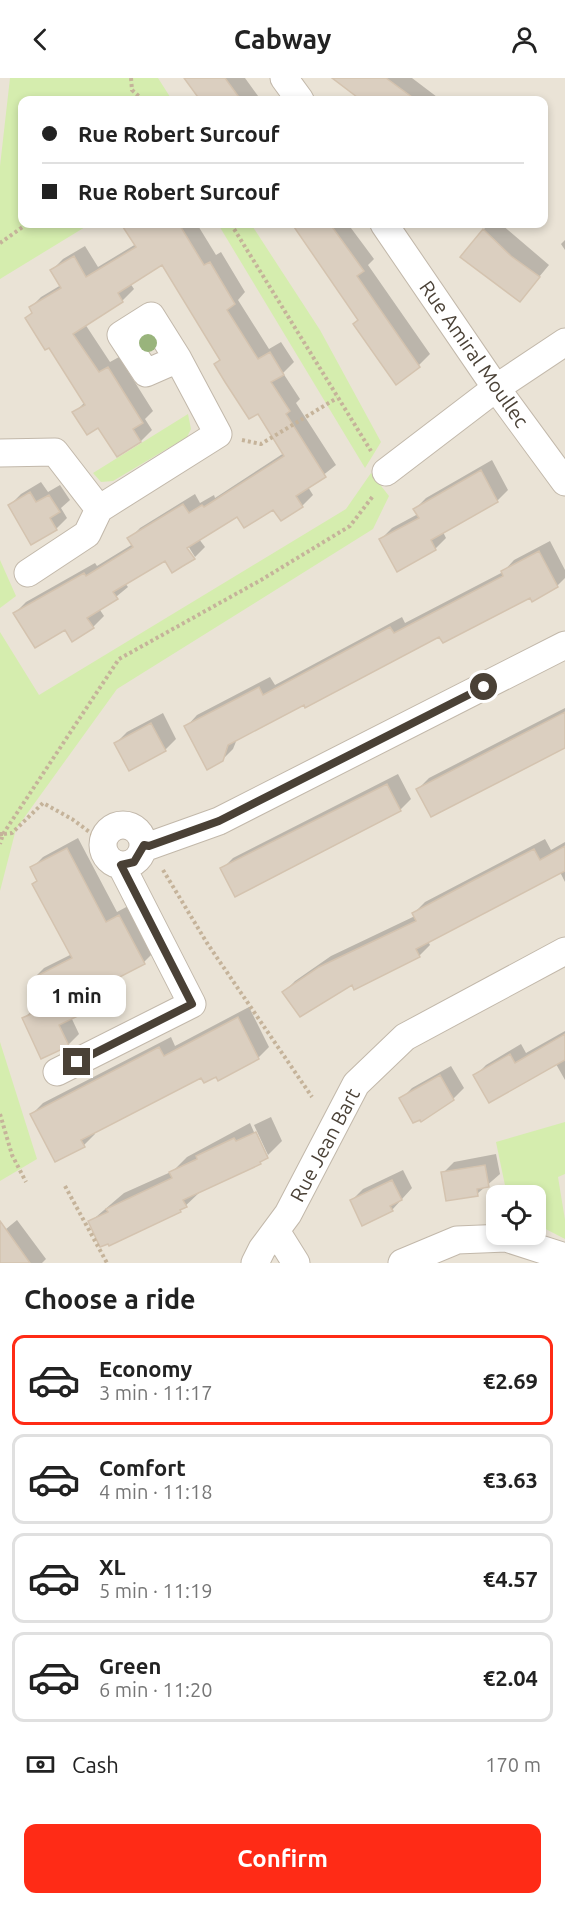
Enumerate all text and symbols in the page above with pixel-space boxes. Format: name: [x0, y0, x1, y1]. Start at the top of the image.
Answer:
icon: back: [24, 23, 57, 56]
icon: person: [508, 23, 541, 56]
text: Cabway: [234, 24, 331, 54]
text: Rue Robert Surcouf: [78, 121, 280, 146]
text: Rue Robert Surcouf: [78, 179, 280, 204]
street label: Rue Amiral Moullec: [415, 276, 534, 431]
route start: [470, 673, 497, 700]
callout: 1 min: [28, 975, 127, 1017]
text: 1 min: [51, 984, 102, 1007]
route end: [63, 1048, 90, 1075]
street label: Rue Jean Bart: [285, 1084, 364, 1205]
map controls: [486, 1185, 546, 1245]
button: locate: [486, 1185, 546, 1245]
text: Choose a ride: [24, 1284, 196, 1314]
icon: car: [27, 1353, 81, 1407]
text: Economy: [99, 1356, 192, 1381]
text: €2.69: [483, 1368, 538, 1393]
text: 3 min · 11:17: [99, 1381, 213, 1404]
icon: car: [27, 1452, 81, 1506]
text: Comfort: [99, 1455, 186, 1480]
text: €3.63: [483, 1467, 538, 1492]
text: 4 min · 11:18: [99, 1480, 213, 1503]
icon: car: [27, 1551, 81, 1605]
text: XL: [99, 1554, 126, 1579]
text: €4.57: [483, 1566, 538, 1591]
text: 5 min · 11:19: [99, 1579, 213, 1602]
icon: car: [27, 1650, 81, 1704]
text: Green: [99, 1653, 161, 1678]
text: €2.04: [483, 1665, 538, 1690]
text: 6 min · 11:20: [99, 1678, 213, 1701]
icon: cash: [24, 1748, 57, 1781]
text: Cash: [72, 1752, 119, 1777]
text: 170 m: [485, 1753, 541, 1776]
button: Confirm: [24, 1824, 541, 1893]

